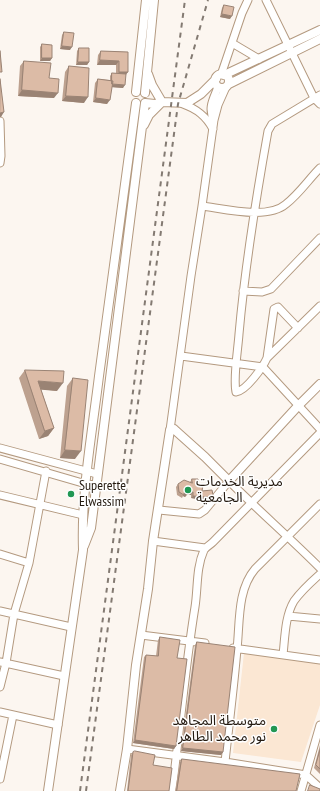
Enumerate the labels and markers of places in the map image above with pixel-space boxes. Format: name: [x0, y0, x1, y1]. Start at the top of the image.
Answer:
place label: مديرية الخدمات الجامعية: [196, 474, 283, 506]
place label: Superette Elwassim: [79, 478, 126, 510]
marker: مديرية الخدمات الجامعية: [183, 485, 193, 495]
marker: Superette Elwassim: [66, 489, 76, 499]
place label: متوسطة المجاهد نور محمد الطاهر: [173, 713, 266, 746]
marker: متوسطة المجاهد نور محمد الطاهر: [269, 724, 279, 734]

